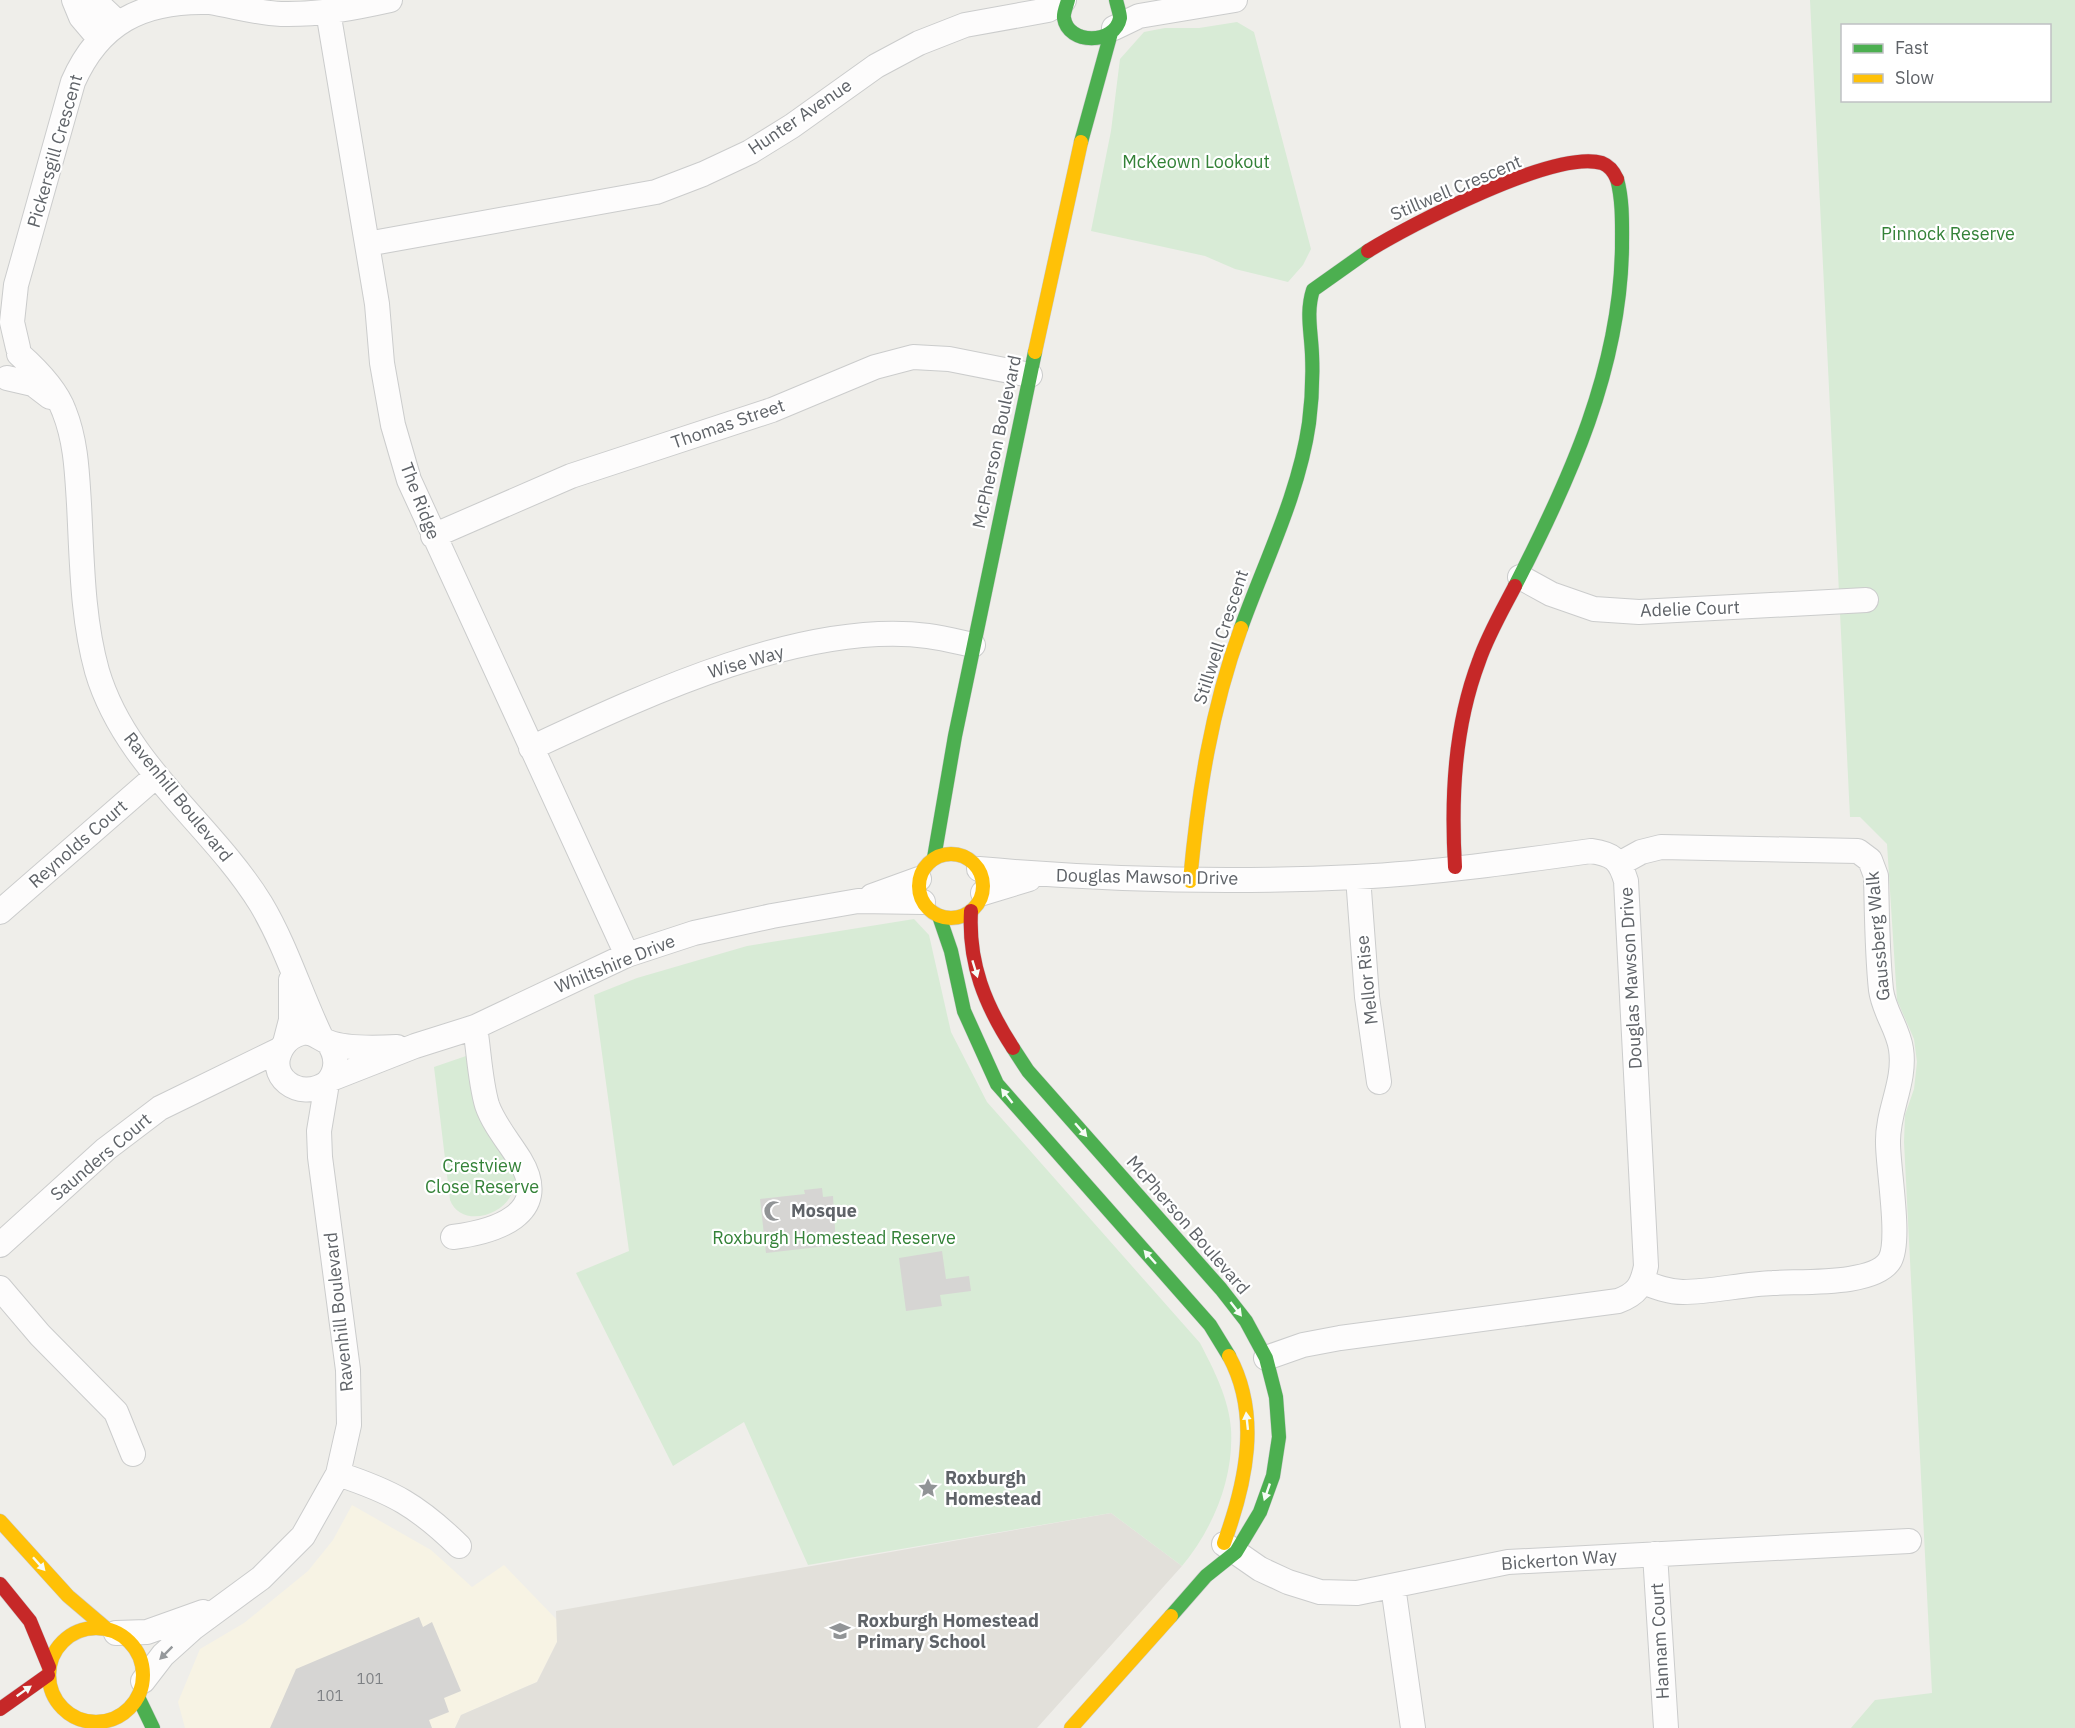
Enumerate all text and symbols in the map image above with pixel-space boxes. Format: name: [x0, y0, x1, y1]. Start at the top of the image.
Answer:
legend: [1841, 24, 2051, 102]
text: Fast: [1895, 36, 1929, 59]
text: Slow: [1895, 66, 1934, 89]
street label: Pickersgill Crescent: [22, 72, 87, 230]
street label: Hunter Avenue: [743, 73, 856, 160]
park label: McKeown Lookout: [1122, 150, 1270, 173]
street label: Stillwell Crescent: [1387, 150, 1525, 226]
park label: Pinnock Reserve: [1881, 222, 2015, 245]
street label: McPherson Boulevard: [967, 353, 1026, 531]
street label: Thomas Street: [668, 393, 788, 454]
street label: The Ridge: [395, 459, 446, 543]
street label: Stillwell Crescent: [1188, 567, 1253, 707]
street label: Adelie Court: [1640, 595, 1740, 622]
street label: Wise Way: [705, 640, 786, 683]
street label: Ravenhill Boulevard: [119, 727, 238, 866]
street label: Reynolds Court: [24, 795, 132, 893]
street label: Douglas Mawson Drive: [1056, 863, 1239, 890]
street label: Gaussberg Walk: [1860, 870, 1895, 1002]
street label: Douglas Mawson Drive: [1614, 886, 1647, 1070]
street label: Whiltshire Drive: [551, 929, 678, 998]
street label: Mellor Rise: [1350, 934, 1383, 1026]
one-way arrow: [971, 960, 980, 978]
one-way arrow: [1001, 1088, 1013, 1103]
street label: Saunders Court: [45, 1108, 156, 1206]
one-way arrow: [1074, 1122, 1087, 1137]
street label: McPherson Boulevard: [1122, 1151, 1255, 1299]
park label: Crestview Close Reserve: [425, 1154, 539, 1198]
mosque icon: Mosque: [762, 1199, 786, 1223]
place label: Mosque: [791, 1199, 857, 1222]
park label: Roxburgh Homestead Reserve: [712, 1226, 956, 1249]
street label: Ravenhill Boulevard: [319, 1231, 358, 1393]
one-way arrow: [1144, 1250, 1157, 1265]
one-way arrow: [1230, 1301, 1242, 1316]
one-way arrow: [1242, 1412, 1252, 1431]
place label: Roxburgh Homestead: [945, 1466, 1041, 1510]
place icon: Roxburgh Homestead: [916, 1476, 940, 1500]
one-way arrow: [1262, 1484, 1272, 1502]
street label: Bickerton Way: [1500, 1544, 1618, 1575]
one-way arrow: [32, 1556, 45, 1571]
street label: Hannam Court: [1645, 1582, 1674, 1700]
place label: Roxburgh Homestead Primary School: [857, 1609, 1039, 1653]
school or university icon: Roxburgh Homestead Primary School: [828, 1619, 852, 1643]
one-way arrow: [160, 1645, 174, 1659]
house number: 101: [356, 1669, 384, 1688]
one-way arrow: [15, 1685, 31, 1697]
house number: 101: [316, 1686, 344, 1705]

